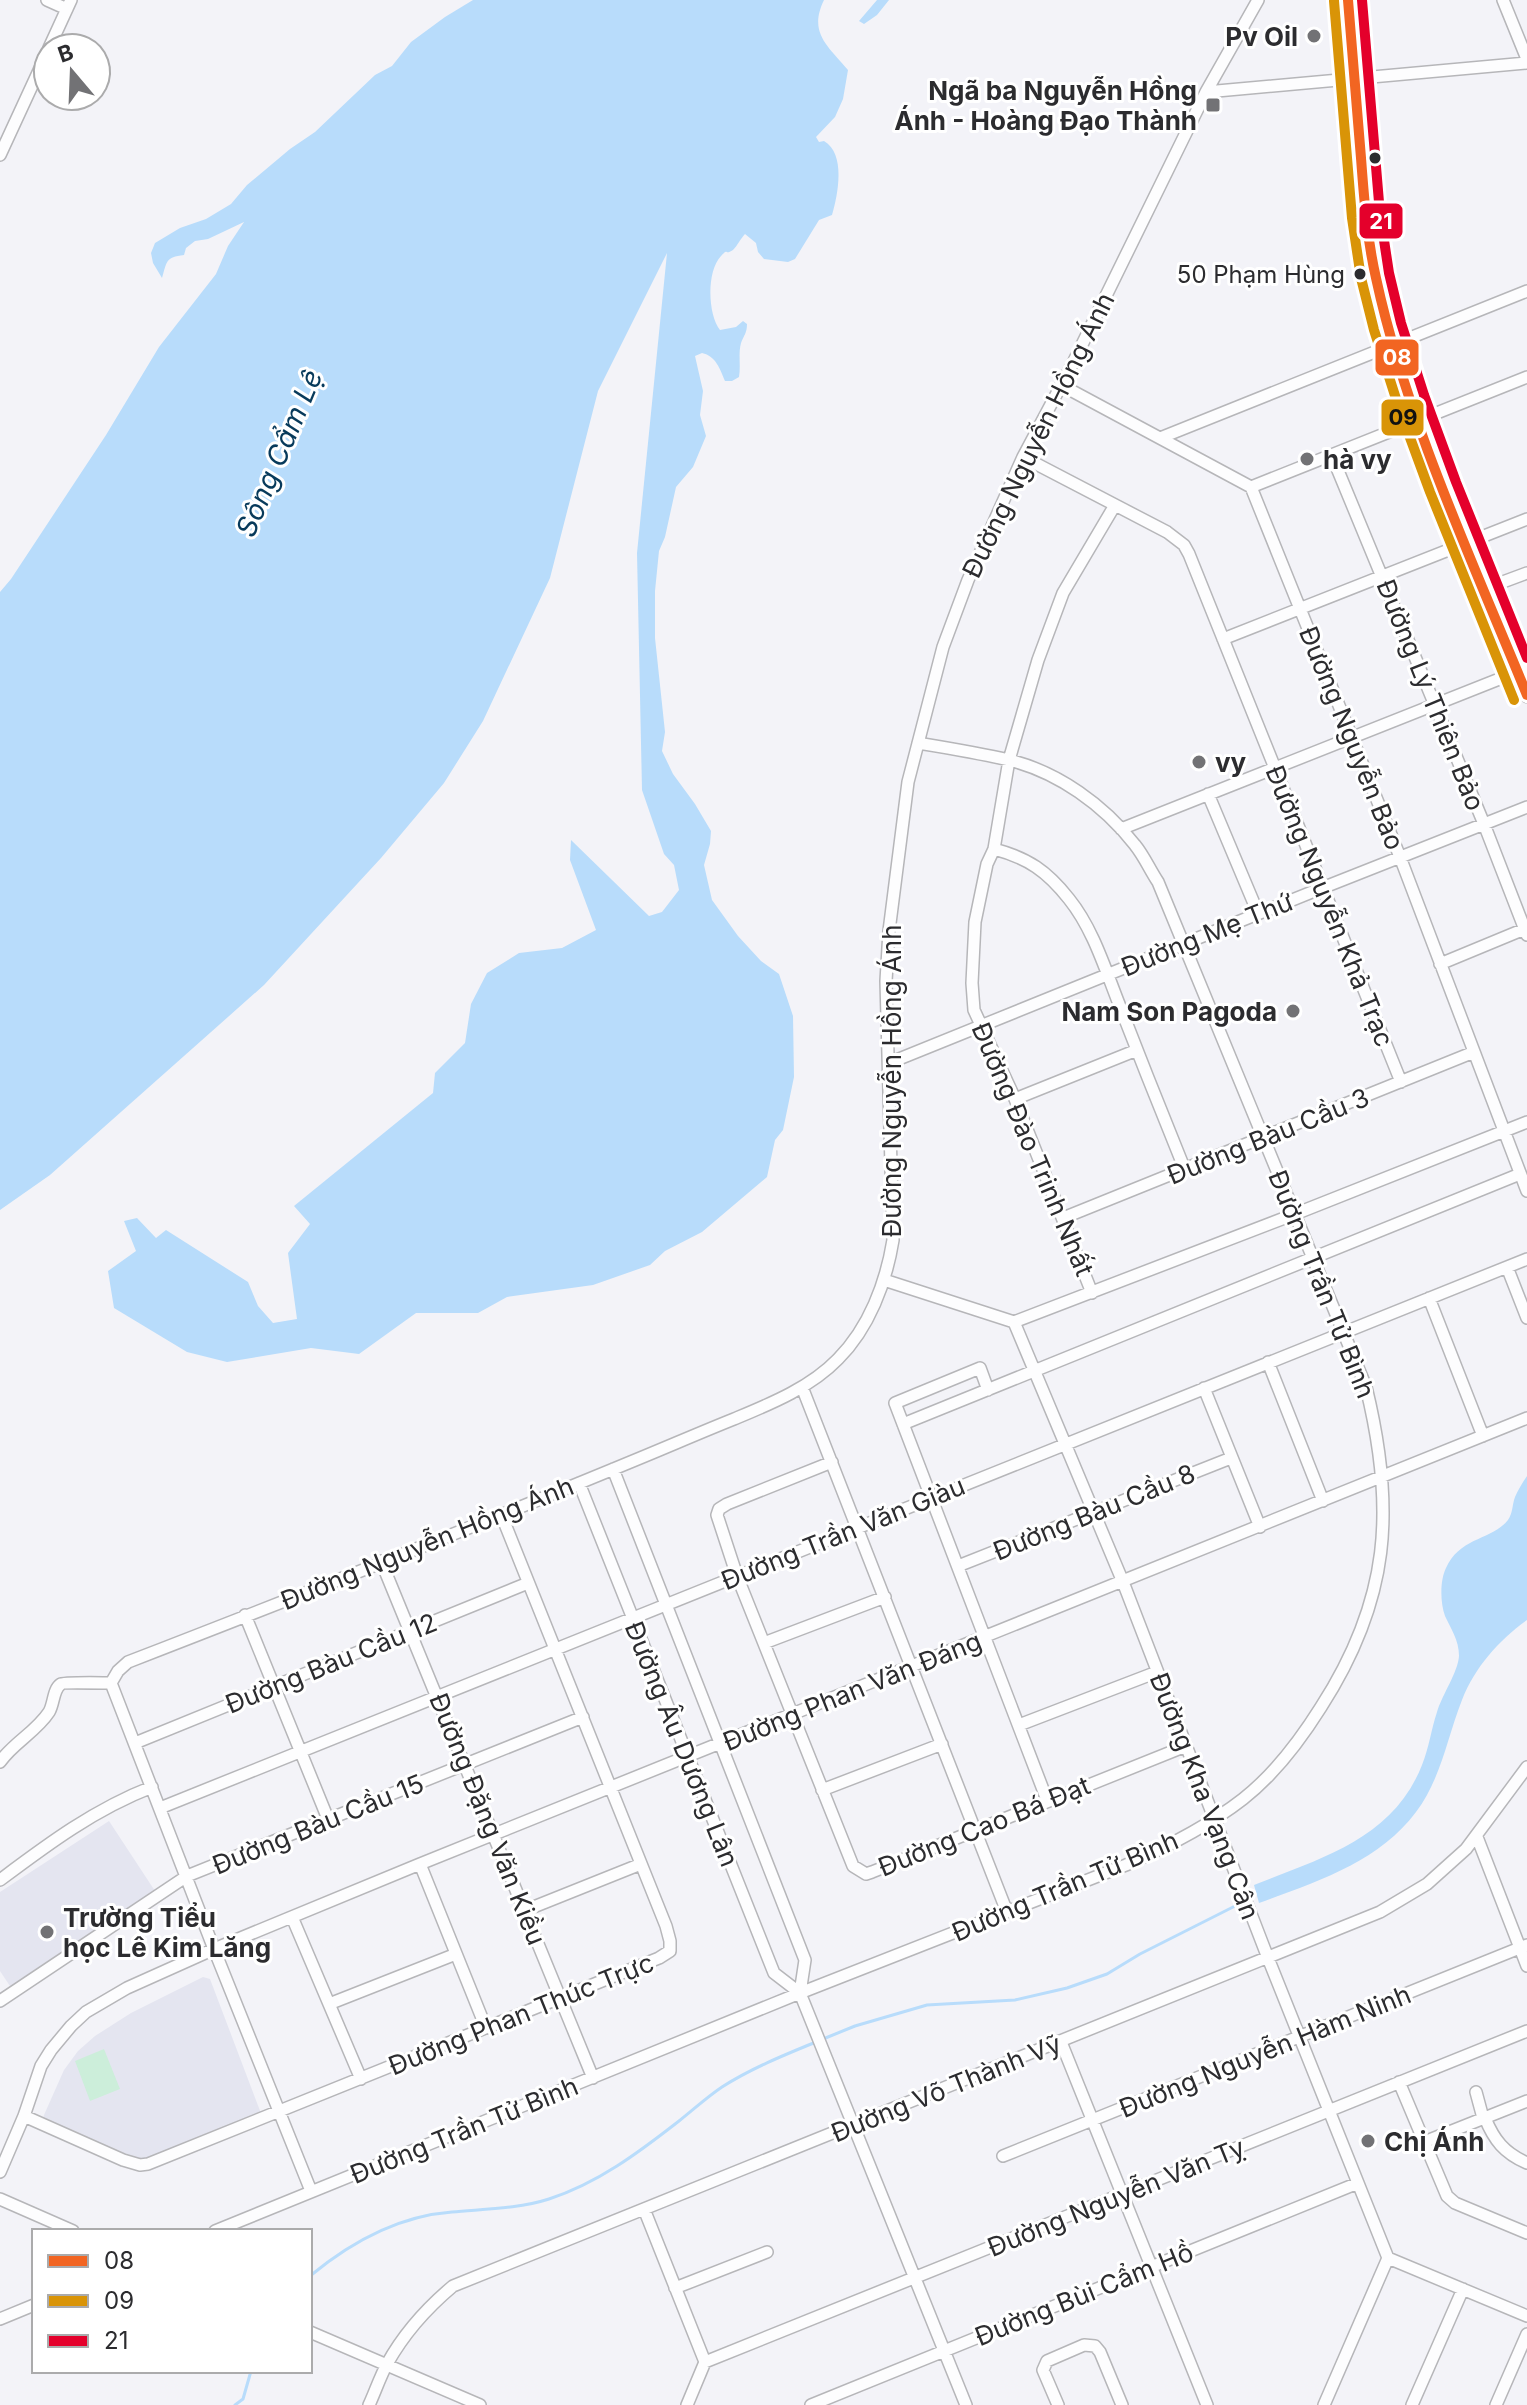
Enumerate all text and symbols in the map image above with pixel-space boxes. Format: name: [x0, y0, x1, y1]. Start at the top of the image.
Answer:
place label: Pv Oil: [1225, 21, 1298, 52]
marker: Pv Oil: [1305, 27, 1323, 45]
north arrow: [32, 32, 112, 112]
text: B: [54, 38, 77, 68]
place label: Ngã ba Nguyễn Hồng Ánh - Hoàng Đạo Thành: [894, 75, 1197, 136]
marker: Ngã ba Nguyễn Hồng Ánh - Hoàng Đạo Thành: [1204, 96, 1222, 114]
unlabelled marker: [1367, 150, 1383, 166]
line badge: 21: [1358, 202, 1404, 240]
text: 21: [1369, 208, 1393, 234]
place label: 50 Phạm Hùng: [1177, 260, 1345, 289]
marker: 50 Phạm Hùng: [1352, 266, 1368, 282]
street label: Đường Nguyễn Hồng Ánh: [955, 287, 1121, 583]
line badge: 08: [1374, 338, 1420, 377]
text: 08: [1382, 344, 1412, 370]
water label: Sông Cẩm Lệ: [229, 364, 329, 542]
line badge: 09: [1380, 398, 1425, 437]
text: 09: [1388, 404, 1418, 430]
place label: hà vy: [1323, 444, 1392, 475]
marker: hà vy: [1298, 450, 1316, 468]
street label: Đường Lý Thiên Bảo: [1370, 575, 1492, 815]
street label: Đường Nguyễn Bảo: [1293, 622, 1411, 854]
place label: vy: [1215, 747, 1247, 778]
marker: vy: [1190, 753, 1208, 771]
street label: Đường Nguyễn Khả Trạc: [1259, 761, 1401, 1051]
street label: Đường Mẹ Thứ: [1117, 885, 1297, 983]
street label: Đường Nguyễn Hồng Ánh: [876, 924, 907, 1238]
place label: Nam Son Pagoda: [1061, 996, 1277, 1027]
marker: Nam Son Pagoda: [1284, 1002, 1302, 1020]
street label: Đường Đào Trinh Nhất: [966, 1018, 1100, 1280]
street label: Đường Bàu Cầu 3: [1163, 1081, 1373, 1191]
street label: Đường Trần Tử Bình: [1262, 1166, 1382, 1402]
street label: Đường Bàu Cầu 8: [989, 1457, 1199, 1567]
street label: Đường Nguyễn Hồng Ánh: [276, 1470, 578, 1616]
street label: Đường Trần Văn Giàu: [717, 1470, 969, 1596]
street label: Đường Bàu Cầu 12: [221, 1606, 441, 1720]
street label: Đường Âu Dương Lân: [619, 1617, 745, 1871]
street label: Đường Phan Văn Đáng: [718, 1625, 986, 1757]
street label: Đường Kha Vạng Cân: [1144, 1668, 1266, 1924]
street label: Đường Đặng Văn Kiều: [423, 1689, 553, 1949]
street label: Đường Bàu Cầu 15: [208, 1767, 428, 1881]
street label: Đường Cao Bá Đạt: [874, 1769, 1094, 1883]
street label: Đường Trần Tử Bình: [947, 1824, 1183, 1948]
place label: Trường Tiểu học Lê Kim Lăng: [63, 1902, 271, 1963]
marker: Trường Tiểu học Lê Kim Lăng: [38, 1923, 56, 1941]
street label: Đường Phan Thúc Trực: [384, 1947, 658, 2081]
street label: Đường Nguyễn Hàm Ninh: [1115, 1978, 1415, 2124]
street label: Đường Võ Thành Vỹ: [827, 2028, 1065, 2148]
street label: Đường Trần Tử Bình: [346, 2070, 582, 2190]
place label: Chị Ánh: [1384, 2126, 1484, 2157]
street label: Đường Nguyễn Văn Tỵ: [983, 2131, 1249, 2263]
marker: Chị Ánh: [1359, 2132, 1377, 2150]
legend: [32, 2229, 312, 2373]
street label: Đường Bùi Cẩm Hồ: [970, 2236, 1198, 2352]
text: 08: [104, 2246, 134, 2275]
text: 09: [104, 2286, 134, 2315]
text: 21: [104, 2326, 128, 2355]

